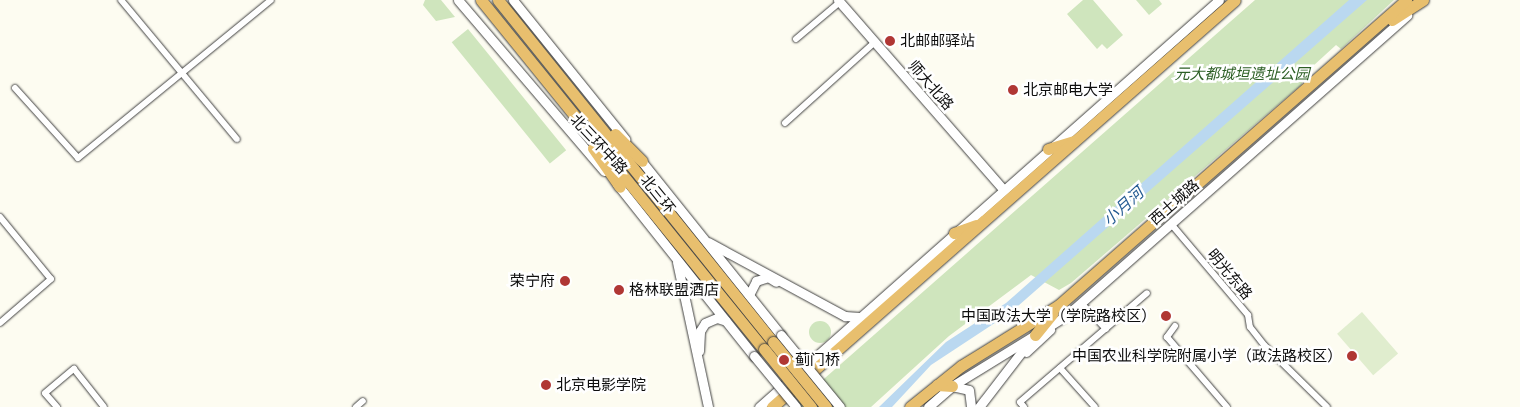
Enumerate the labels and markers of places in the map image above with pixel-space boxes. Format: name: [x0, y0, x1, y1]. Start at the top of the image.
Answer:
place label: 北邮邮驿站: [900, 32, 975, 50]
marker: 北邮邮驿站: [884, 35, 896, 47]
place label: 北京邮电大学: [1023, 81, 1113, 99]
marker: 北京邮电大学: [1007, 84, 1019, 96]
place label: 荣宁府: [510, 272, 555, 290]
marker: 荣宁府: [559, 275, 571, 287]
place label: 格林联盟酒店: [629, 281, 719, 299]
marker: 格林联盟酒店: [613, 284, 625, 296]
place label: 中国政法大学（学院路校区）: [961, 307, 1156, 325]
marker: 中国政法大学（学院路校区）: [1160, 310, 1172, 322]
place label: 中国农业科学院附属小学（政法路校区）: [1072, 347, 1342, 365]
marker: 中国农业科学院附属小学（政法路校区）: [1346, 350, 1358, 362]
place label: 蓟门桥: [795, 351, 840, 369]
marker: 蓟门桥: [777, 353, 791, 367]
place label: 北京电影学院: [556, 376, 646, 394]
marker: 北京电影学院: [540, 379, 552, 391]

